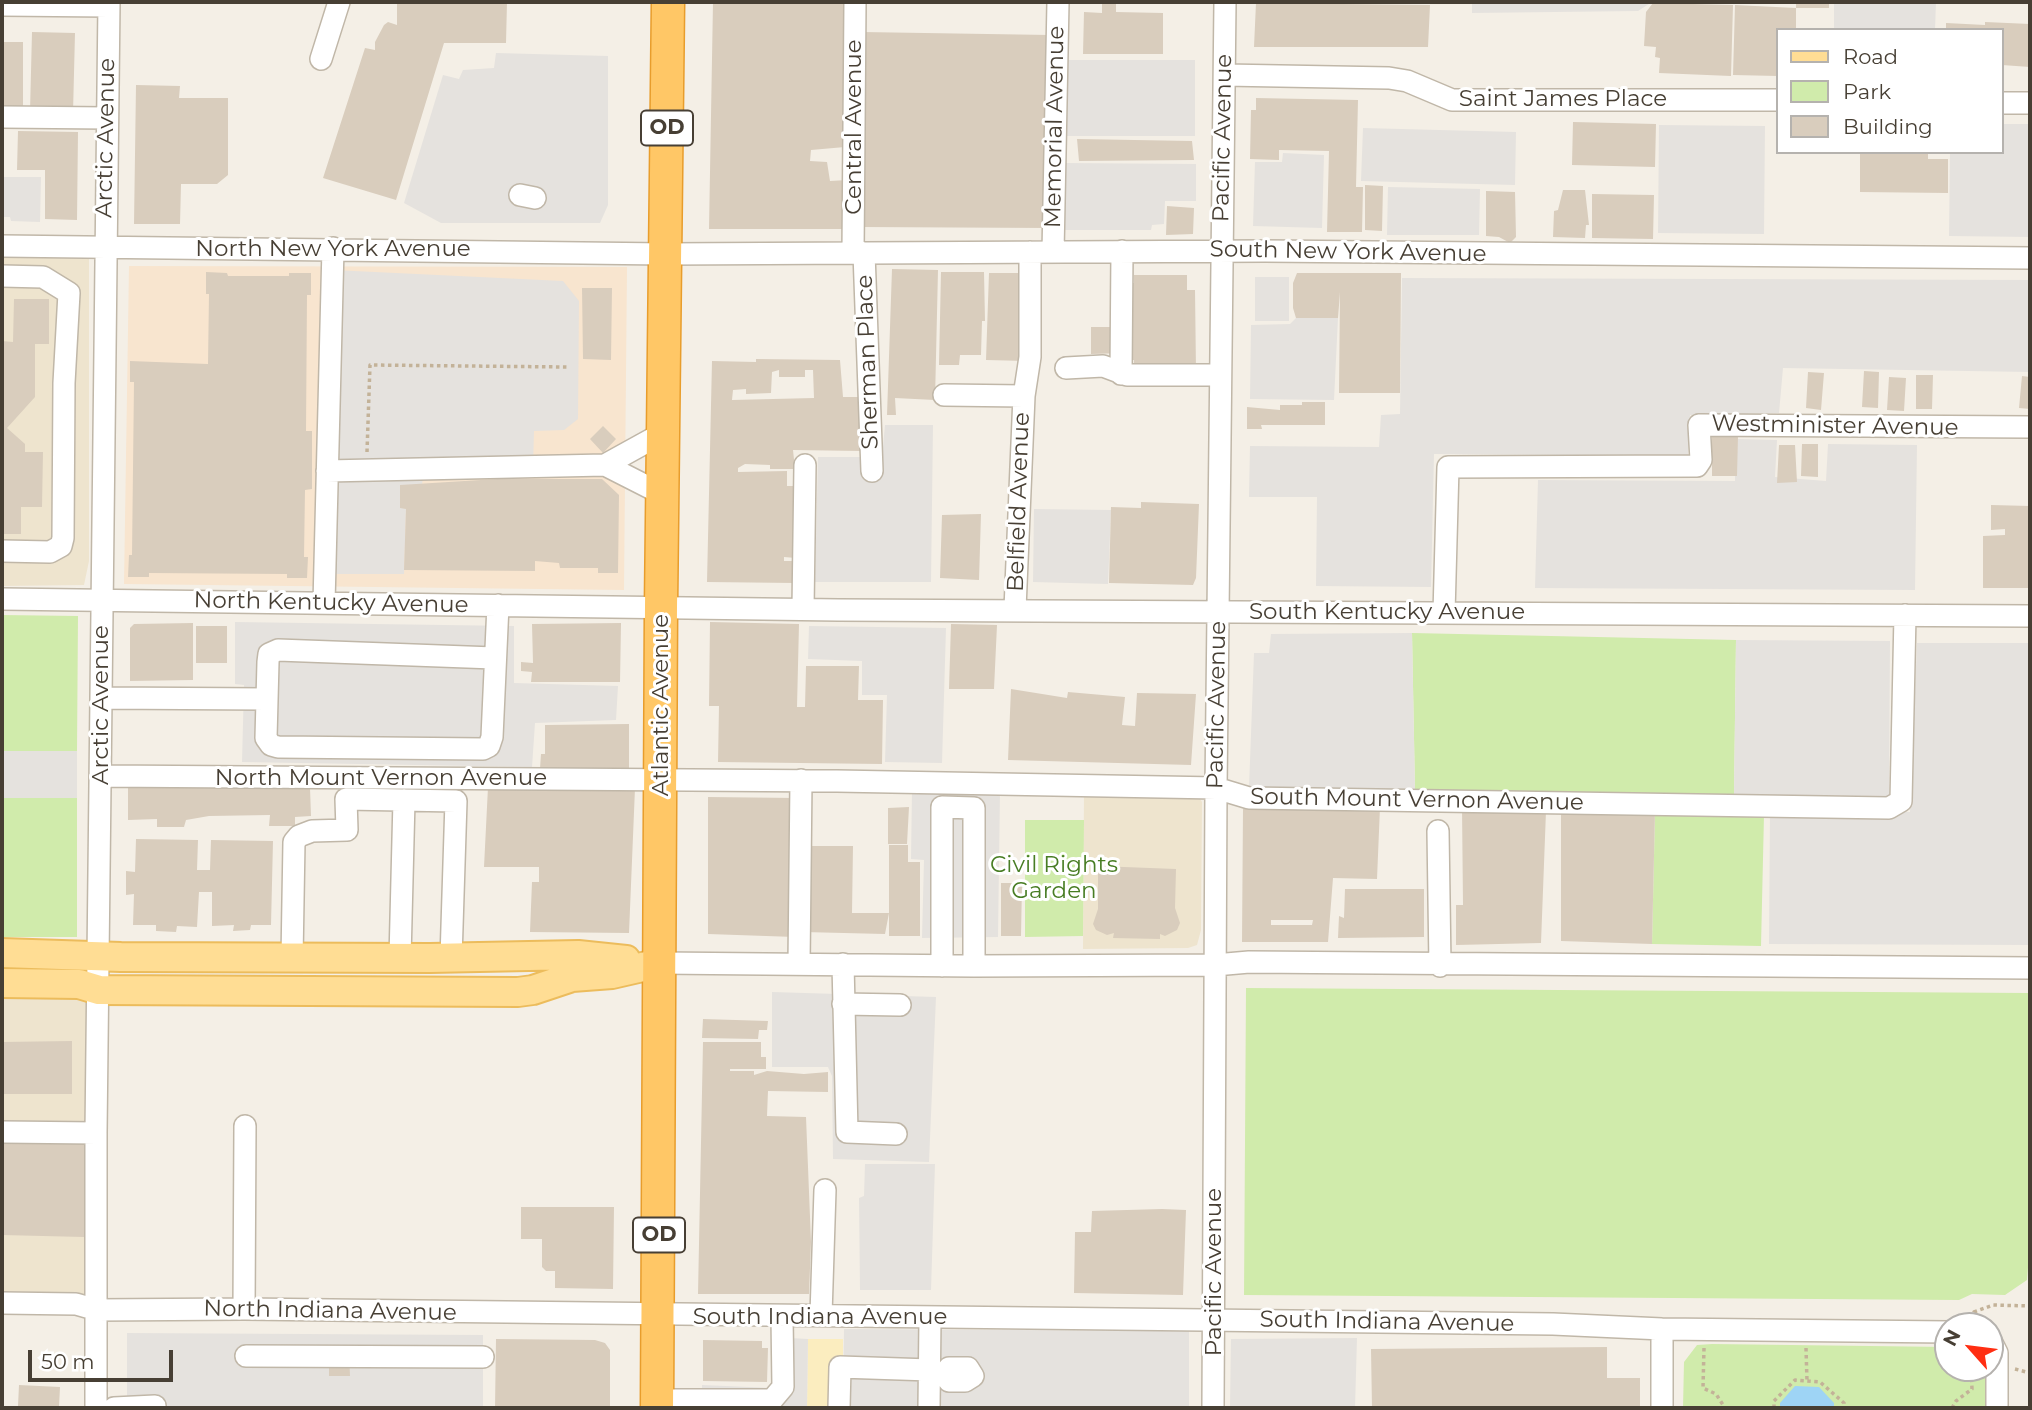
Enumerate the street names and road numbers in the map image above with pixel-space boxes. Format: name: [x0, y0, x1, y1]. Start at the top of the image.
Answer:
street label: Memorial Avenue: [1039, 26, 1071, 228]
street label: Central Avenue: [840, 39, 868, 215]
street label: Pacific Avenue: [1208, 54, 1238, 222]
street label: Arctic Avenue: [91, 58, 121, 218]
street label: Saint James Place: [1459, 85, 1667, 113]
road number: OD: [641, 110, 693, 146]
street label: North New York Avenue: [195, 235, 471, 263]
street label: South New York Avenue: [1209, 236, 1487, 268]
street label: Sherman Place: [851, 274, 885, 450]
street label: Westminister Avenue: [1711, 410, 1959, 442]
street label: Belfield Avenue: [1002, 412, 1036, 592]
street label: North Kentucky Avenue: [193, 587, 469, 619]
street label: South Kentucky Avenue: [1249, 598, 1525, 626]
street label: Atlantic Avenue: [647, 614, 675, 796]
street label: Pacific Avenue: [1202, 621, 1232, 789]
street label: Arctic Avenue: [87, 625, 115, 785]
street label: North Mount Vernon Avenue: [215, 764, 547, 792]
street label: South Mount Vernon Avenue: [1250, 783, 1584, 817]
street label: Pacific Avenue: [1200, 1188, 1228, 1356]
road number: OD: [633, 1218, 685, 1252]
street label: North Indiana Avenue: [203, 1295, 457, 1327]
street label: South Indiana Avenue: [693, 1303, 947, 1331]
street label: South Indiana Avenue: [1259, 1306, 1515, 1338]

